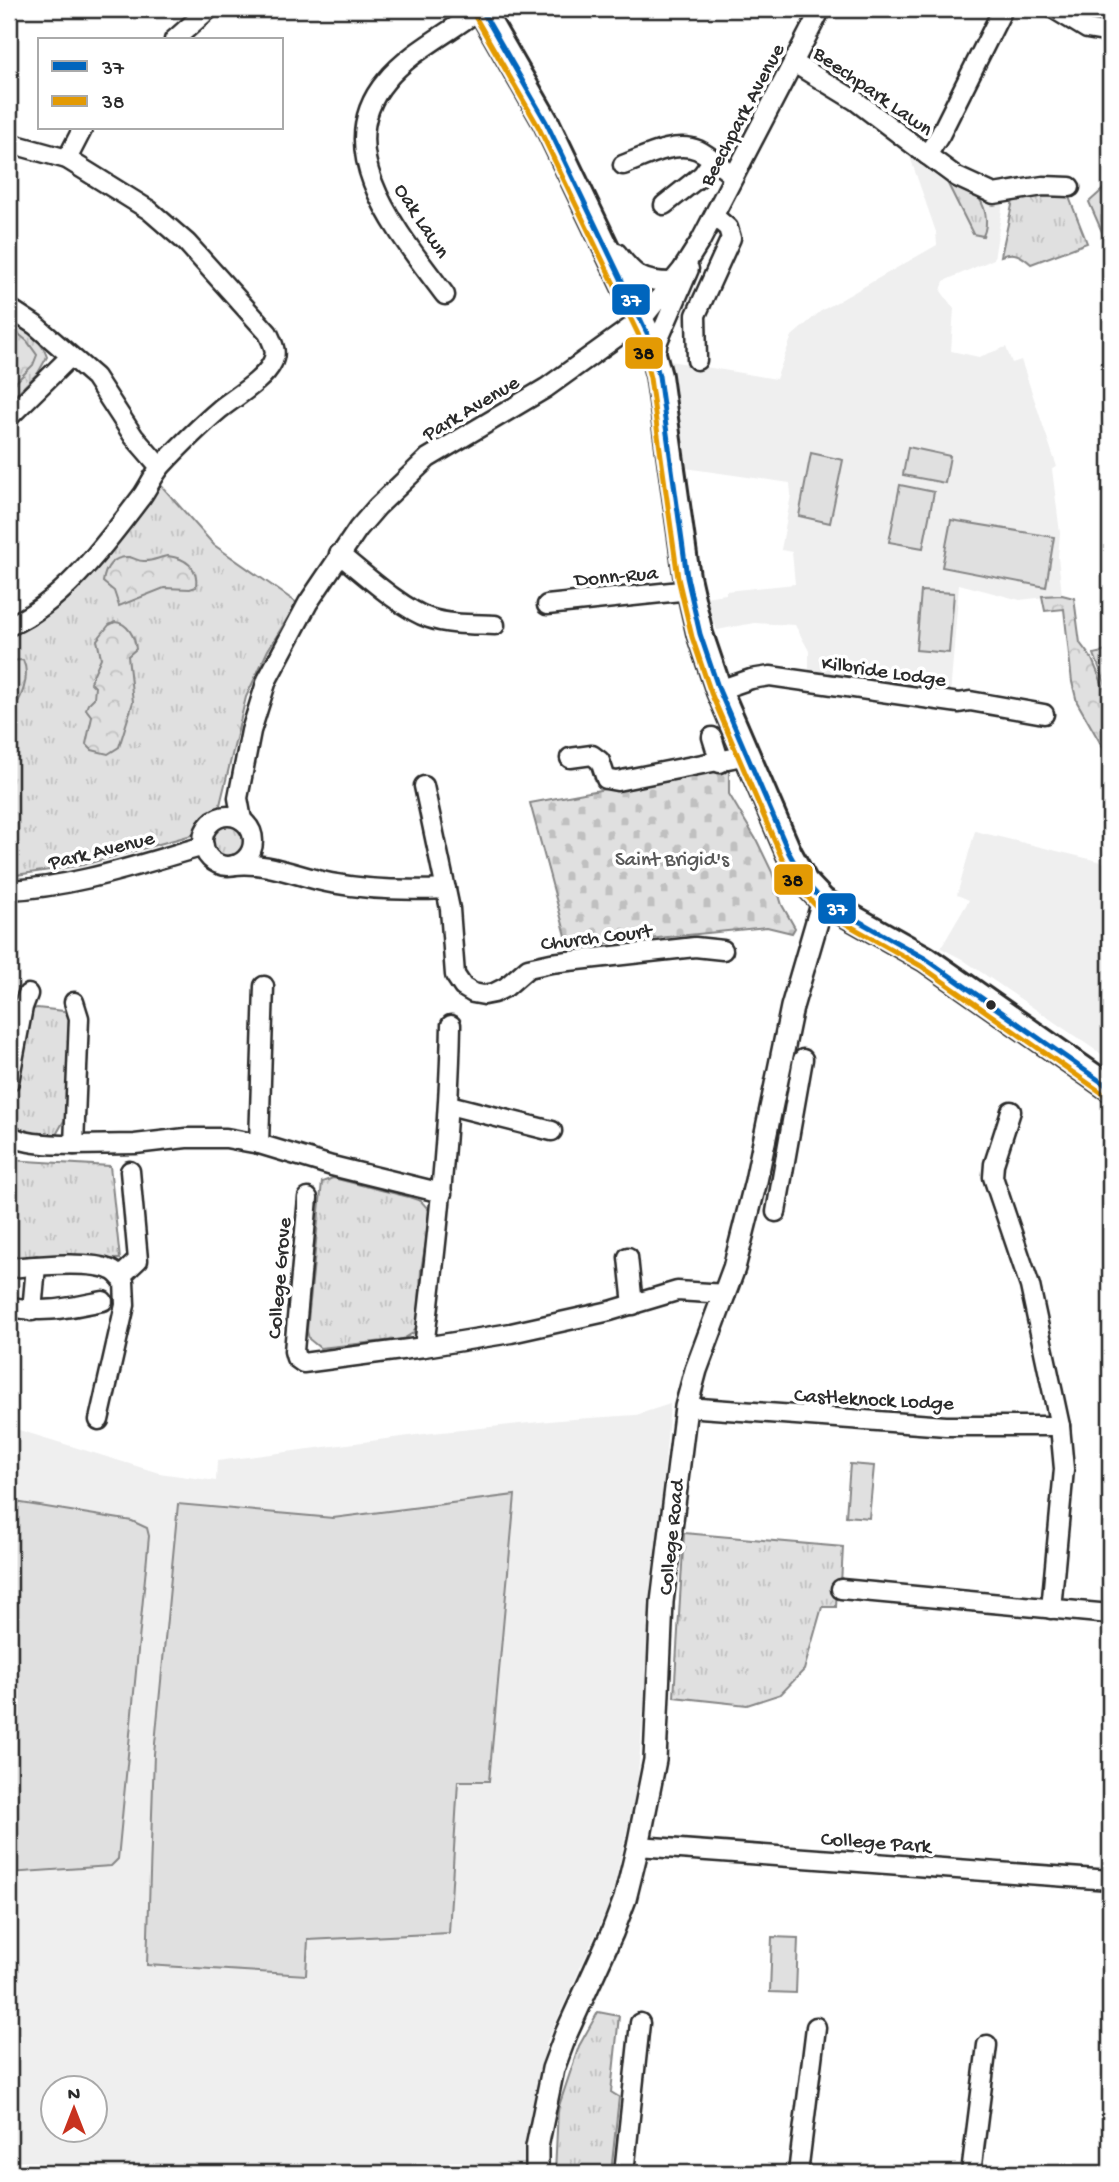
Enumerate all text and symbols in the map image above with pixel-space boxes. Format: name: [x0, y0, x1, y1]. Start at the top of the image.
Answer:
legend: [38, 38, 284, 130]
street label: Beechpark Avenue: [696, 39, 793, 192]
street label: Beechpark Lawn: [807, 42, 937, 143]
text: 37: [101, 58, 125, 83]
text: 38: [101, 92, 124, 117]
street label: Oak Lawn: [387, 180, 453, 264]
line badge: 37: [611, 283, 651, 316]
text: 37: [620, 291, 642, 314]
line badge: 38: [624, 336, 664, 370]
text: 38: [633, 344, 655, 367]
street label: Park Avenue: [418, 371, 526, 449]
street label: Donn-Rua: [572, 562, 660, 595]
street label: Kilbride Lodge: [820, 652, 949, 695]
street label: Park Avenue: [45, 827, 158, 878]
park label: Saint Brigid's: [615, 849, 730, 874]
line badge: 38: [773, 863, 814, 896]
text: 38: [782, 871, 804, 894]
line badge: 37: [817, 892, 857, 925]
text: 37: [826, 900, 848, 923]
street label: Church Court: [540, 920, 656, 959]
unlabelled marker: [984, 998, 998, 1012]
street label: College Grove: [264, 1215, 299, 1340]
street label: Castleknock Lodge: [793, 1385, 956, 1418]
street label: College Road: [655, 1477, 692, 1596]
street label: College Park: [820, 1828, 934, 1861]
north arrow: [38, 2074, 108, 2144]
text: N: [68, 2084, 80, 2107]

